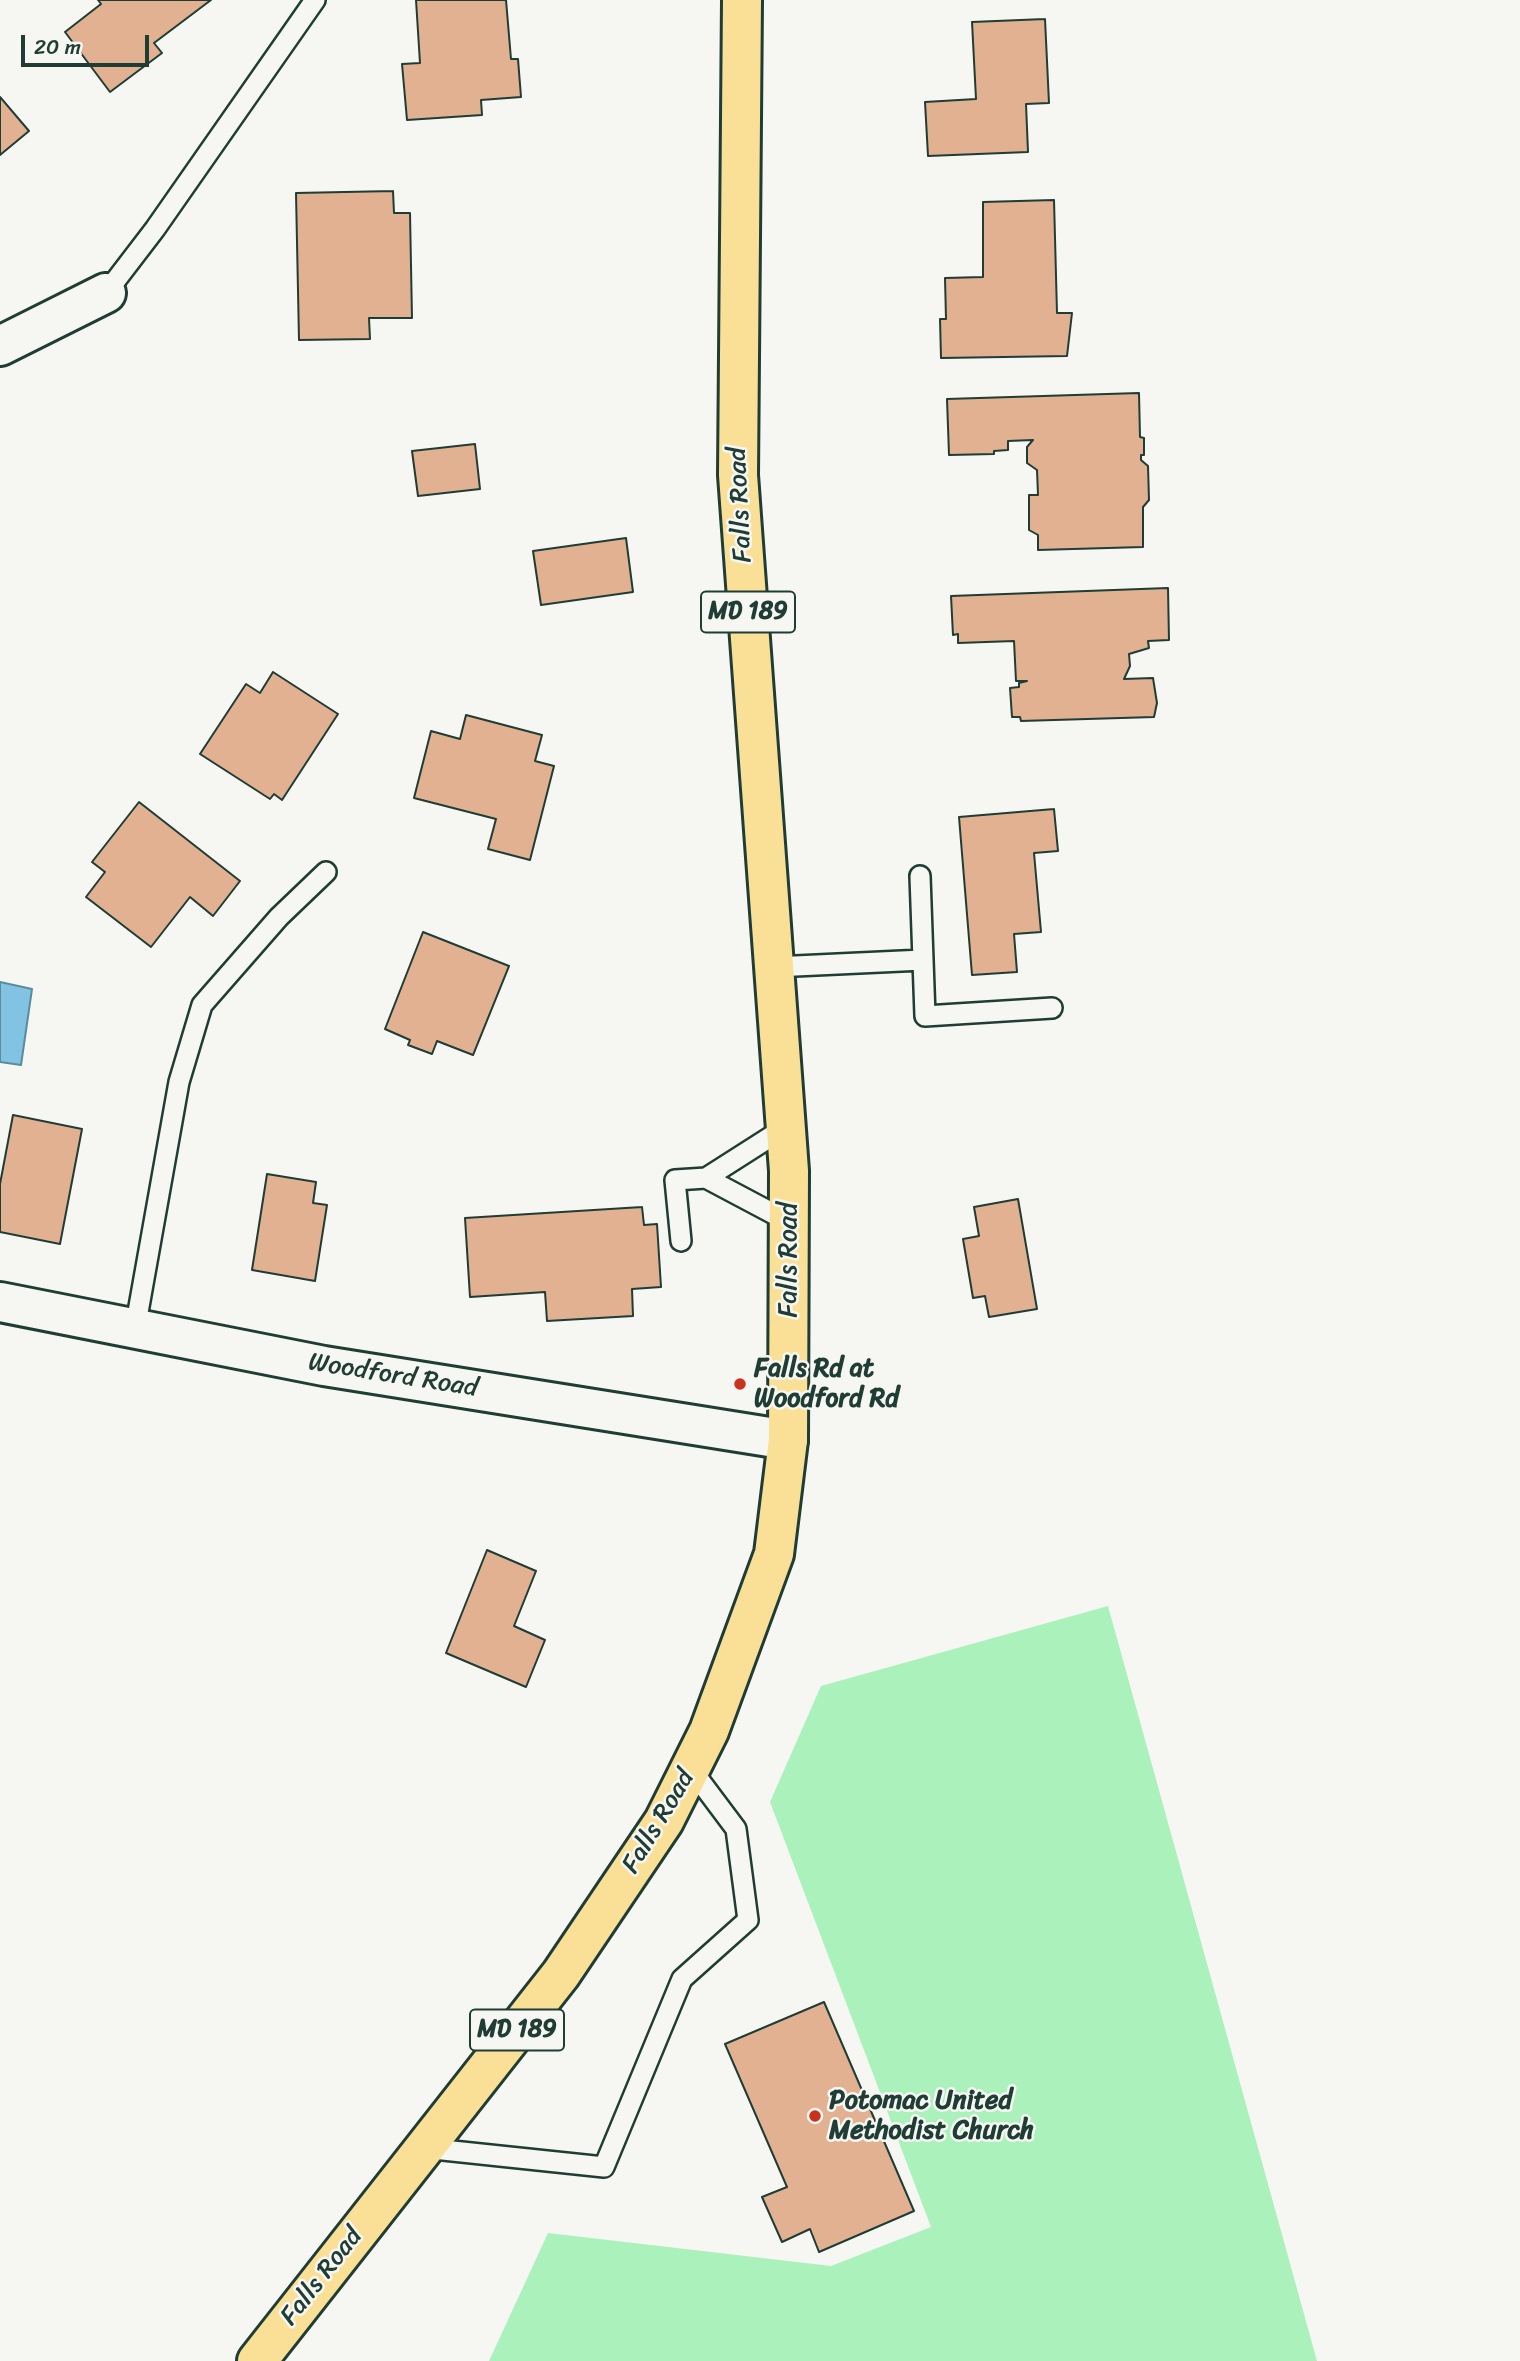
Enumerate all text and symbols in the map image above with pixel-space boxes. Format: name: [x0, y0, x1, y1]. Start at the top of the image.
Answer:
scale bar: [24, 21, 152, 65]
text: 20 m: [34, 28, 81, 66]
street label: Falls Road: [722, 447, 760, 563]
road number: MD 189: [701, 592, 795, 632]
street label: Falls Road: [773, 1202, 805, 1318]
street label: Woodford Road: [306, 1347, 480, 1405]
place label: Falls Rd at Woodford Rd: [754, 1353, 899, 1414]
marker: Falls Rd at Woodford Rd: [732, 1376, 748, 1392]
street label: Falls Road: [616, 1765, 702, 1879]
road number: MD 189: [470, 2010, 564, 2050]
place label: Potomac United Methodist Church: [829, 2085, 1034, 2146]
marker: Potomac United Methodist Church: [807, 2108, 823, 2124]
street label: Falls Road: [274, 2222, 370, 2332]

